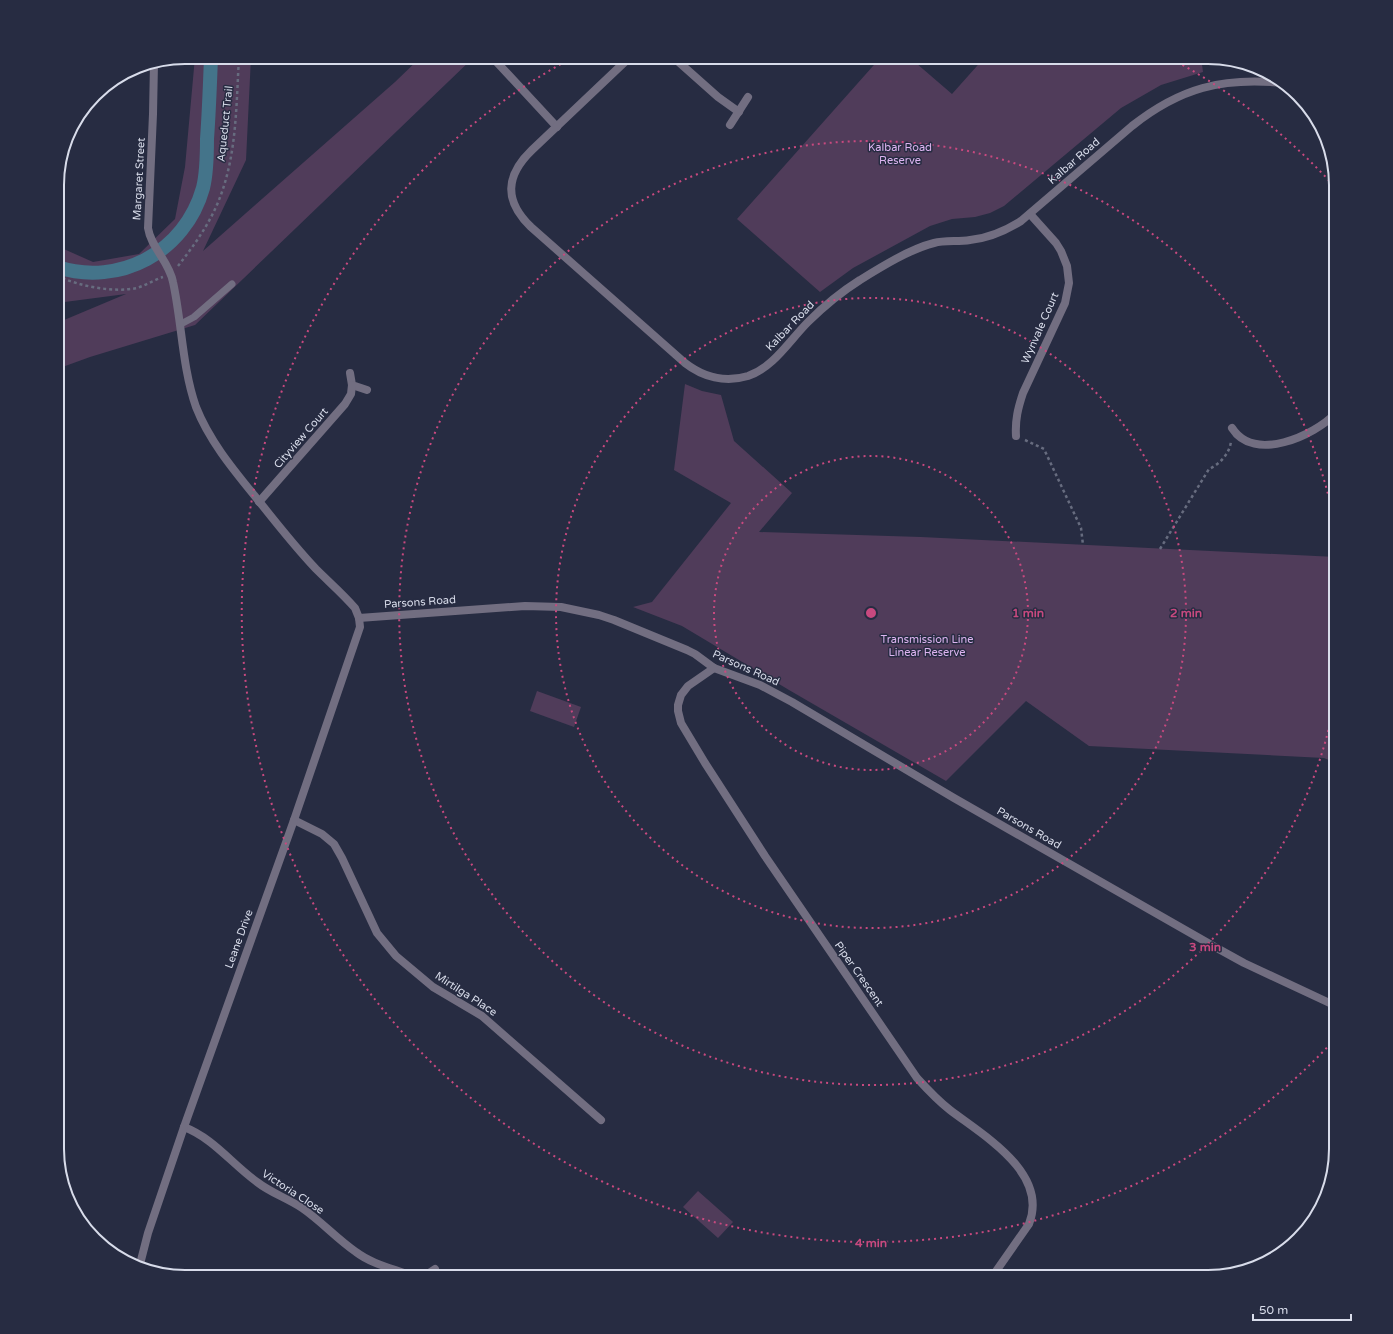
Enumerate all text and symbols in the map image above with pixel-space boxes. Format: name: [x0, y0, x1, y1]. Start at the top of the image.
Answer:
street label: Aqueduct Trail: [215, 85, 235, 163]
street label: Kalbar Road: [1046, 135, 1103, 187]
street label: Margaret Street: [130, 137, 148, 221]
park label: Kalbar Road Reserve: [868, 141, 932, 167]
street label: Wynvale Court: [1018, 290, 1062, 366]
street label: Kalbar Road: [763, 298, 817, 354]
street label: Cityview Court: [271, 405, 331, 471]
street label: Parsons Road: [384, 593, 456, 611]
centre of rings: [864, 606, 878, 620]
text: 1 min: [1012, 606, 1044, 620]
text: 2 min: [1170, 606, 1202, 620]
park label: Transmission Line Linear Reserve: [881, 633, 973, 659]
street label: Parsons Road: [710, 647, 782, 689]
street label: Parsons Road: [995, 804, 1063, 852]
street label: Leane Drive: [222, 908, 256, 970]
street label: Piper Crescent: [832, 939, 886, 1009]
text: 3 min: [1189, 940, 1221, 954]
street label: Mirtilga Place: [433, 969, 499, 1019]
street label: Victoria Close: [259, 1167, 327, 1217]
text: 4 min: [855, 1236, 887, 1250]
scale bar: [1253, 1296, 1351, 1322]
text: 50 m: [1259, 1303, 1288, 1317]

